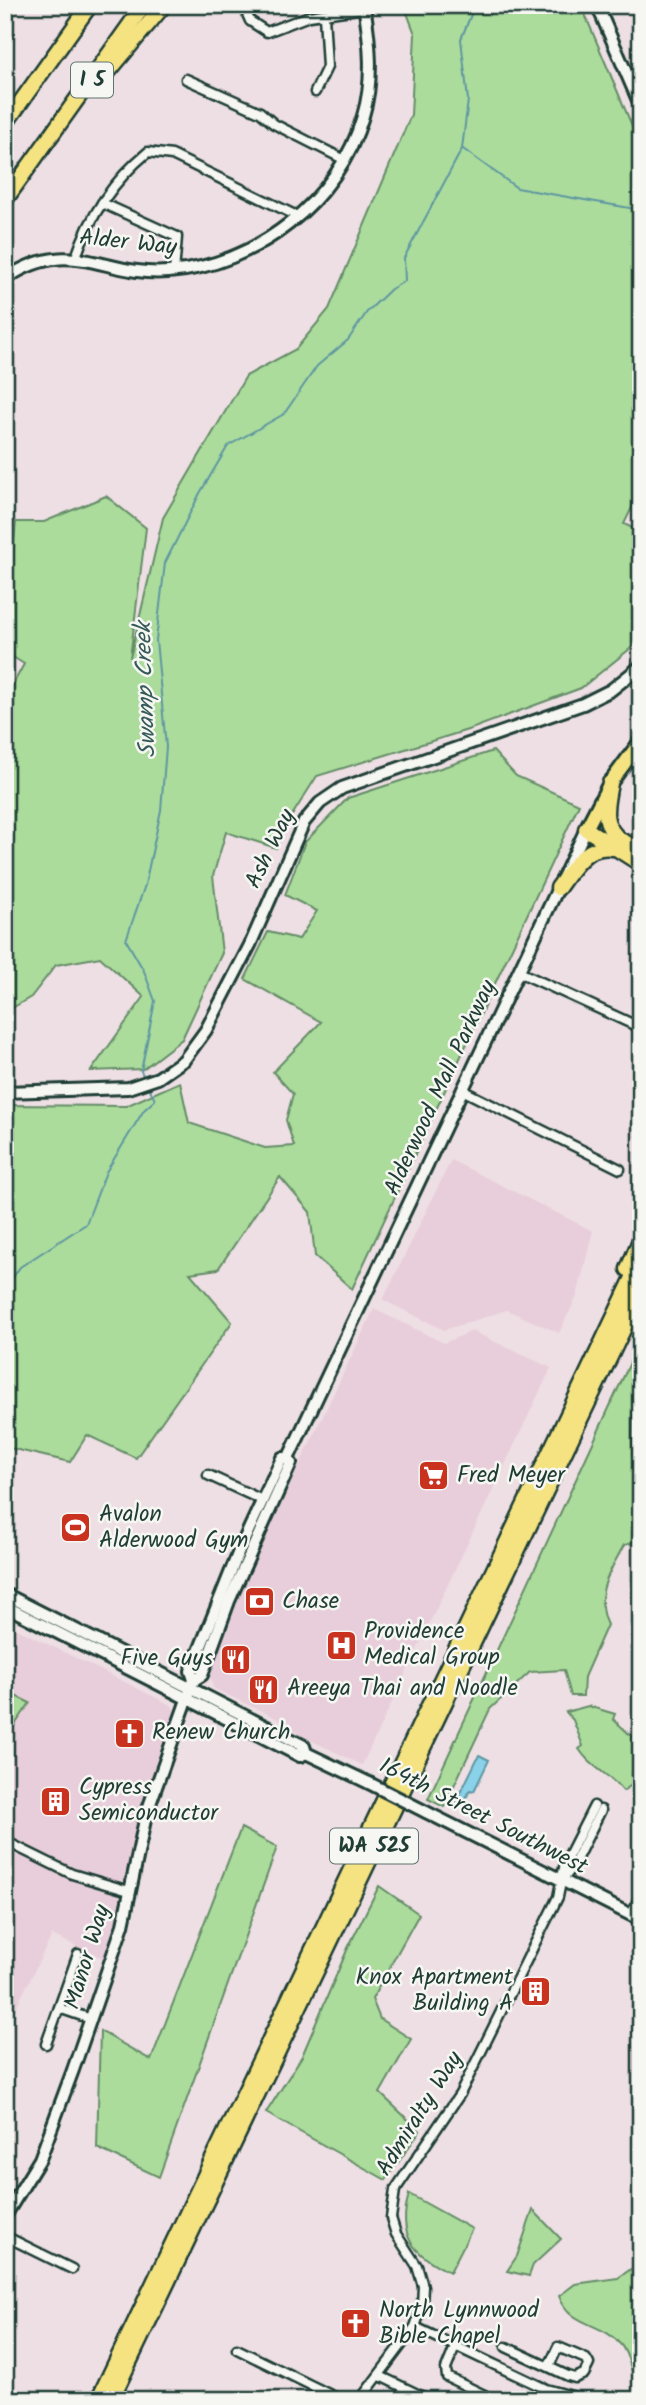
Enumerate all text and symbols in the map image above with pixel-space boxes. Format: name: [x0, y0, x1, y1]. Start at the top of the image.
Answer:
road number: I 5: [71, 62, 113, 98]
street label: Alder Way: [77, 220, 179, 266]
water label: Swamp Creek: [124, 618, 168, 758]
street label: Ash Way: [236, 803, 306, 895]
street label: Alderwood Mall Parkway: [375, 974, 507, 1202]
place label: Fred Meyer: [457, 1458, 566, 1494]
supermarket icon: Fred Meyer: [417, 1459, 451, 1493]
place label: Avalon Alderwood Gym: [99, 1497, 248, 1559]
sports icon: Avalon Alderwood Gym: [59, 1511, 93, 1545]
place label: Chase: [282, 1584, 339, 1620]
bank icon: Chase: [242, 1585, 276, 1619]
place label: Providence Medical Group: [364, 1614, 499, 1676]
hospital icon: Providence Medical Group: [324, 1628, 358, 1662]
place label: Five Guys: [121, 1641, 213, 1677]
restaurant icon: Five Guys: [219, 1642, 253, 1676]
place label: Areeya Thai and Noodle: [287, 1671, 518, 1707]
restaurant icon: Areeya Thai and Noodle: [247, 1672, 281, 1706]
place label: Renew Church: [152, 1715, 290, 1751]
church icon: Renew Church: [112, 1716, 146, 1750]
street label: 164th Street Southwest: [372, 1749, 595, 1886]
place label: Cypress Semiconductor: [79, 1770, 219, 1832]
building icon: Cypress Semiconductor: [39, 1784, 73, 1818]
road number: WA 525: [330, 1828, 418, 1864]
street label: Manor Way: [55, 1900, 121, 2014]
place label: Knox Apartment Building A: [356, 1960, 514, 2022]
building icon: Knox Apartment Building A: [519, 1974, 553, 2008]
street label: Admiralty Way: [367, 2044, 473, 2184]
place label: North Lynnwood Bible Chapel: [379, 2293, 539, 2355]
church icon: North Lynnwood Bible Chapel: [339, 2307, 373, 2341]

